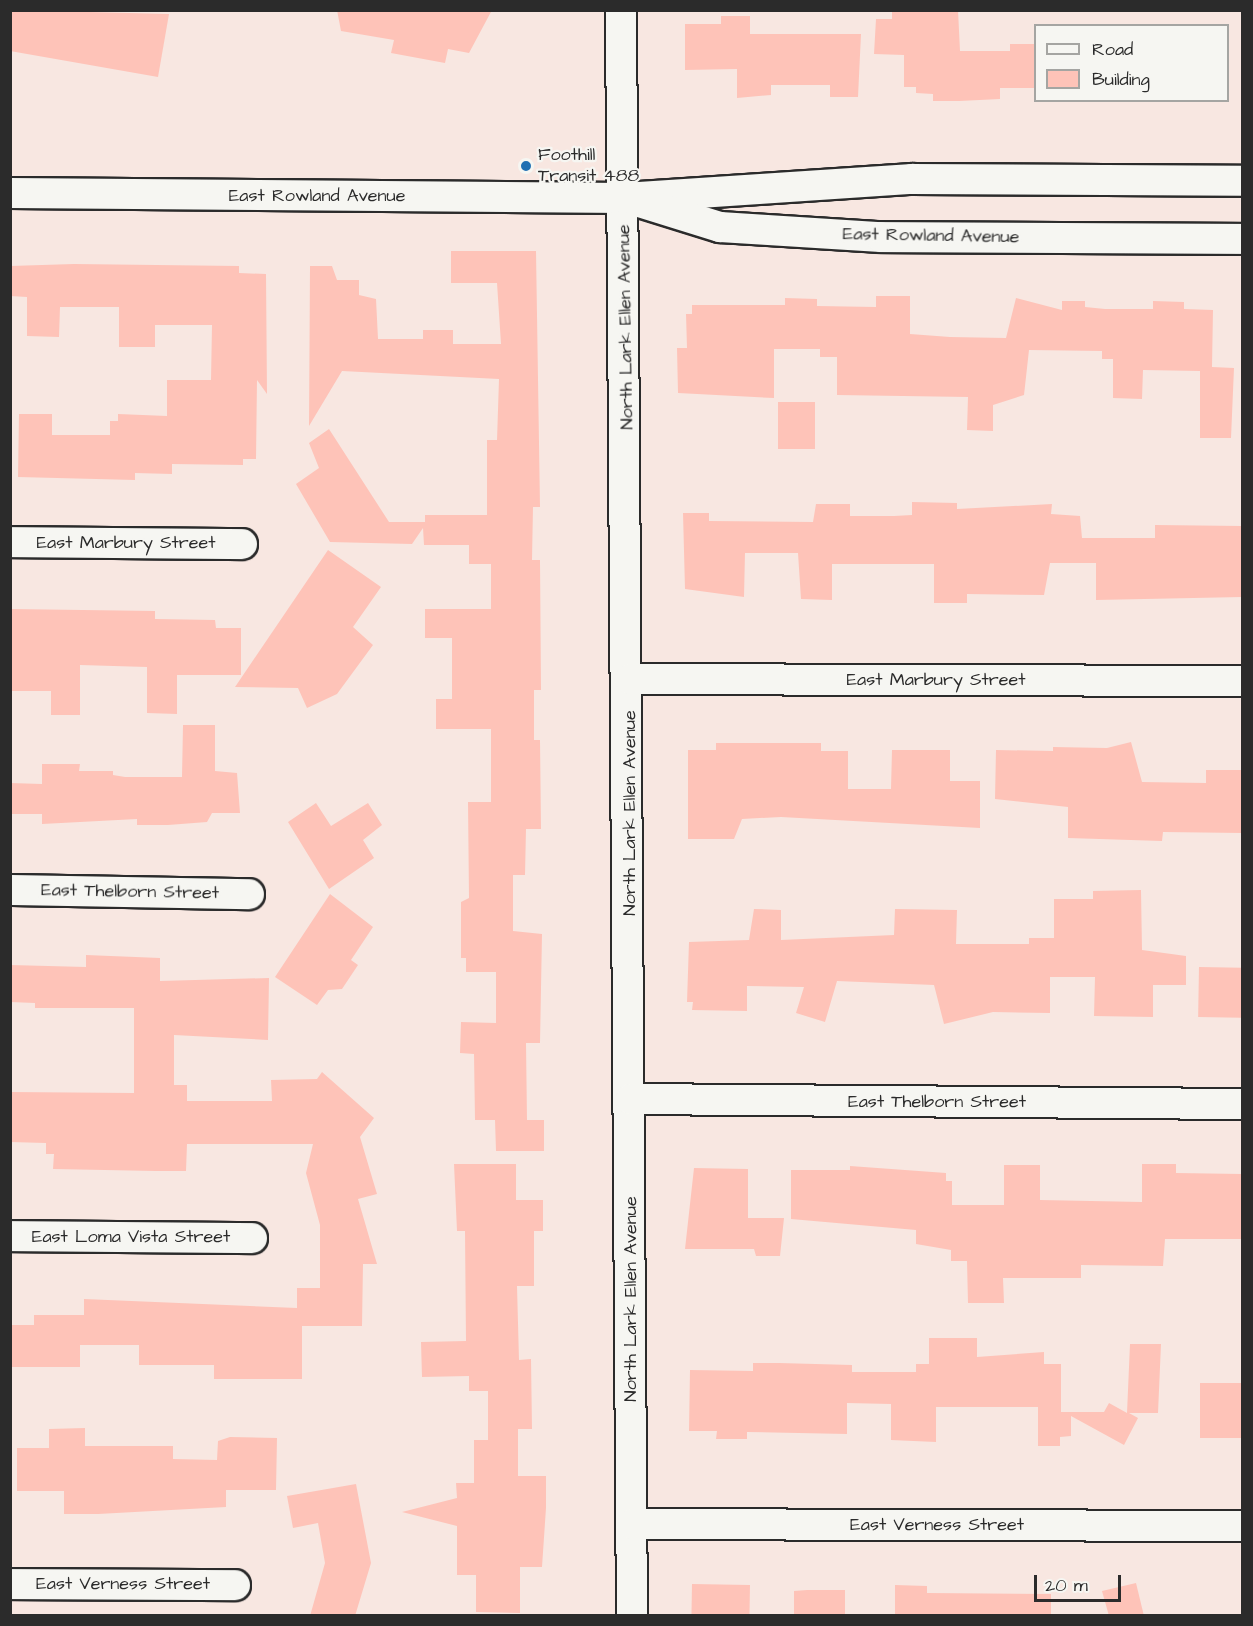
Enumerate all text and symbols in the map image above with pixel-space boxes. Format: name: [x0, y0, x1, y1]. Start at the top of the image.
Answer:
legend: [1034, 24, 1229, 102]
text: Road: [1092, 37, 1133, 62]
text: Building: [1092, 67, 1150, 92]
place label: Foothill Transit 488: [538, 145, 639, 188]
marker: Foothill Transit 488: [519, 159, 533, 173]
street label: East Rowland Avenue: [229, 185, 405, 207]
street label: North Lark Ellen Avenue: [613, 224, 639, 430]
street label: East Rowland Avenue: [842, 224, 1020, 248]
street label: East Marbury Street: [36, 532, 216, 554]
street label: East Marbury Street: [846, 669, 1026, 691]
street label: North Lark Ellen Avenue: [619, 710, 641, 916]
street label: East Thelborn Street: [41, 880, 219, 904]
street label: East Thelborn Street: [848, 1091, 1026, 1113]
street label: North Lark Ellen Avenue: [620, 1196, 642, 1402]
street label: East Loma Vista Street: [32, 1226, 230, 1248]
street label: East Verness Street: [850, 1514, 1024, 1536]
scale bar: [1037, 1563, 1124, 1601]
street label: East Verness Street: [36, 1573, 210, 1595]
text: 20 m: [1045, 1573, 1088, 1598]

